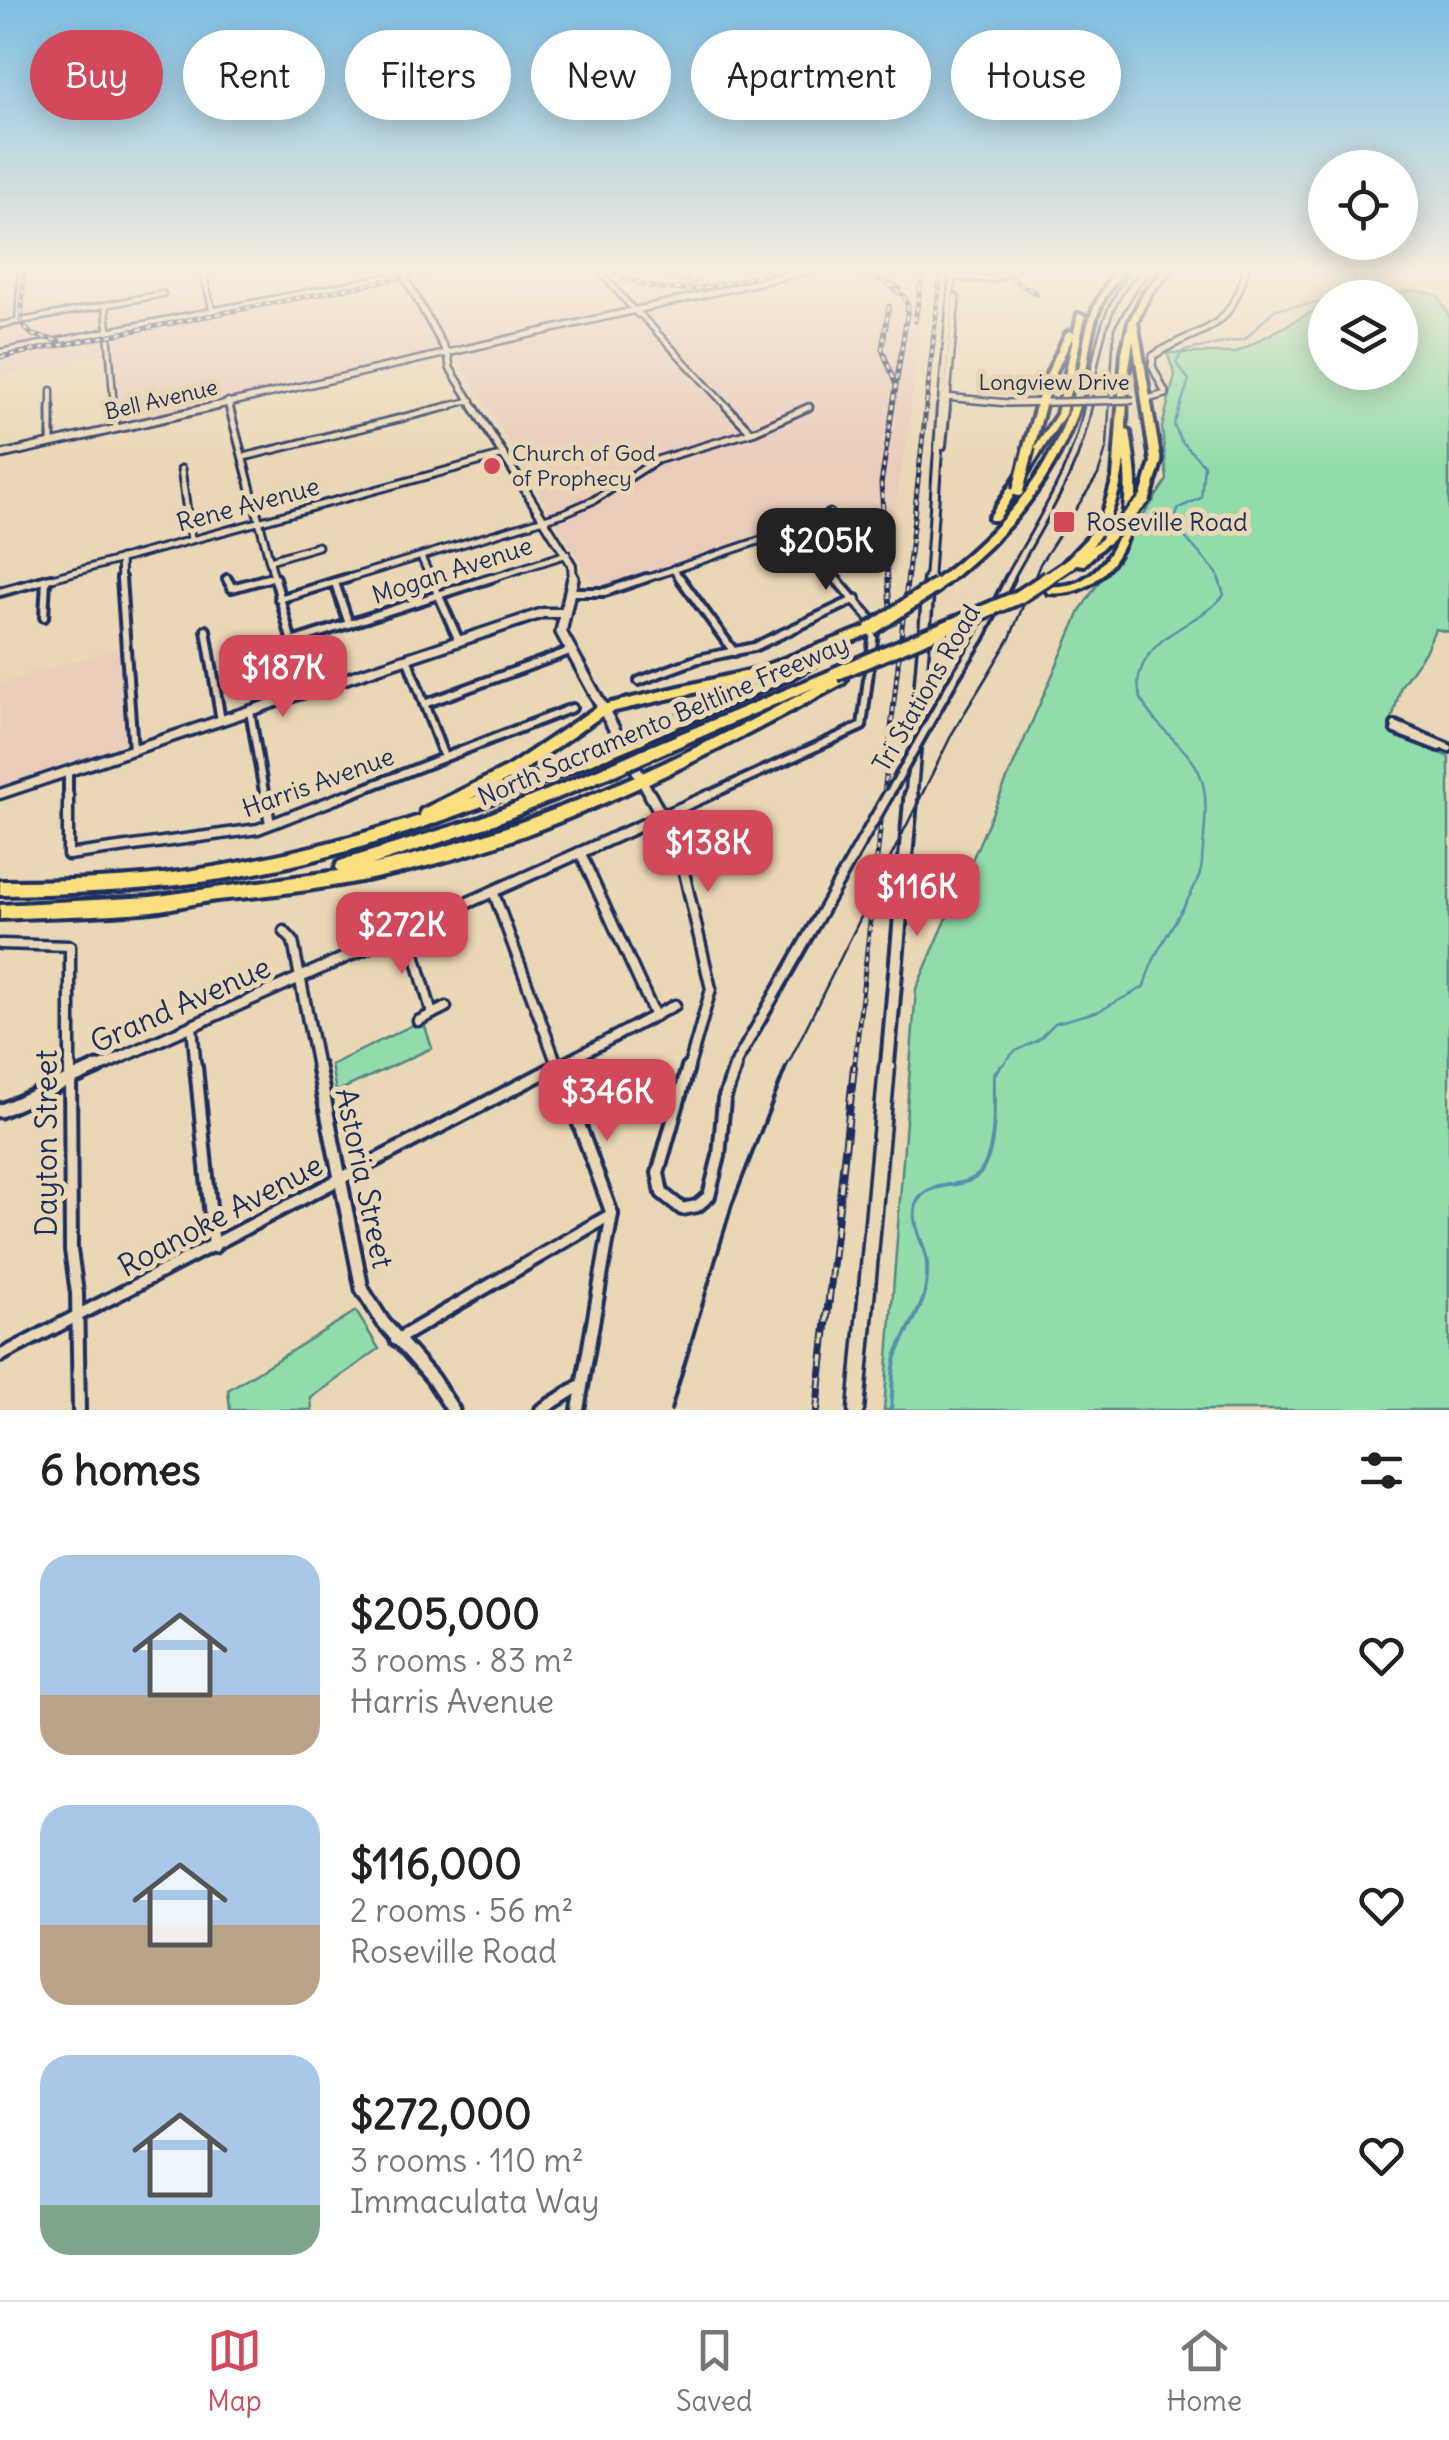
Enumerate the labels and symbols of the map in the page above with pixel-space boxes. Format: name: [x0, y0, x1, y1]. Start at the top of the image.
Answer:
street label: Longview Drive: [978, 368, 1130, 396]
street label: Bell Avenue: [102, 372, 220, 426]
place label: Church of God of Prophecy: [512, 439, 656, 492]
marker: Church of God of Prophecy: [481, 455, 503, 477]
street label: Rene Avenue: [173, 470, 323, 538]
place label: Roseville Road: [1086, 506, 1248, 538]
pin: $205K: [756, 508, 896, 593]
marker: Roseville Road: [1051, 509, 1077, 535]
street label: Mogan Avenue: [368, 529, 536, 611]
street label: Tri Stations Road: [865, 599, 987, 777]
street label: North Sacramento Beltline Freeway: [473, 627, 853, 813]
pin: $187K: [213, 635, 353, 720]
street label: Harris Avenue: [238, 740, 398, 824]
pin: $138K: [638, 810, 778, 895]
pin: $116K: [847, 854, 987, 939]
pin: $272K: [332, 892, 472, 977]
street label: Grand Avenue: [84, 947, 276, 1061]
street label: Dayton Street: [27, 1050, 65, 1236]
pin: $346K: [537, 1059, 677, 1144]
street label: Astoria Street: [327, 1084, 403, 1272]
street label: Roanoke Avenue: [111, 1145, 329, 1285]

